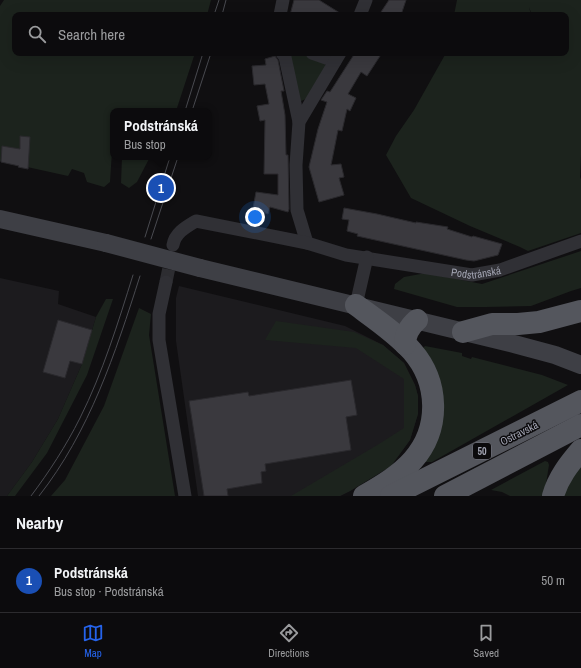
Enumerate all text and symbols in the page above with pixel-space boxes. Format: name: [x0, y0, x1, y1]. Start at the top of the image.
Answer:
search box: [12, 12, 569, 56]
icon: search: [26, 23, 48, 45]
text: Search here: [58, 24, 125, 45]
popup: [110, 108, 212, 160]
text: Podstránská: [124, 115, 198, 136]
text: Bus stop: [124, 136, 166, 153]
pin: 1: [148, 173, 174, 203]
your location: [245, 207, 265, 227]
street label: Podstránská: [450, 263, 502, 282]
street label: Ostravská: [498, 418, 540, 448]
road number: 50: [473, 443, 491, 459]
text: Nearby: [16, 511, 63, 534]
text: Podstránská: [54, 562, 128, 583]
text: 1: [26, 572, 32, 589]
text: 50 m: [541, 572, 565, 589]
text: Bus stop · Podstránská: [54, 583, 164, 600]
tab: Map: [82, 622, 104, 660]
tab: Directions: [268, 622, 309, 660]
tab: Saved: [473, 622, 499, 660]

